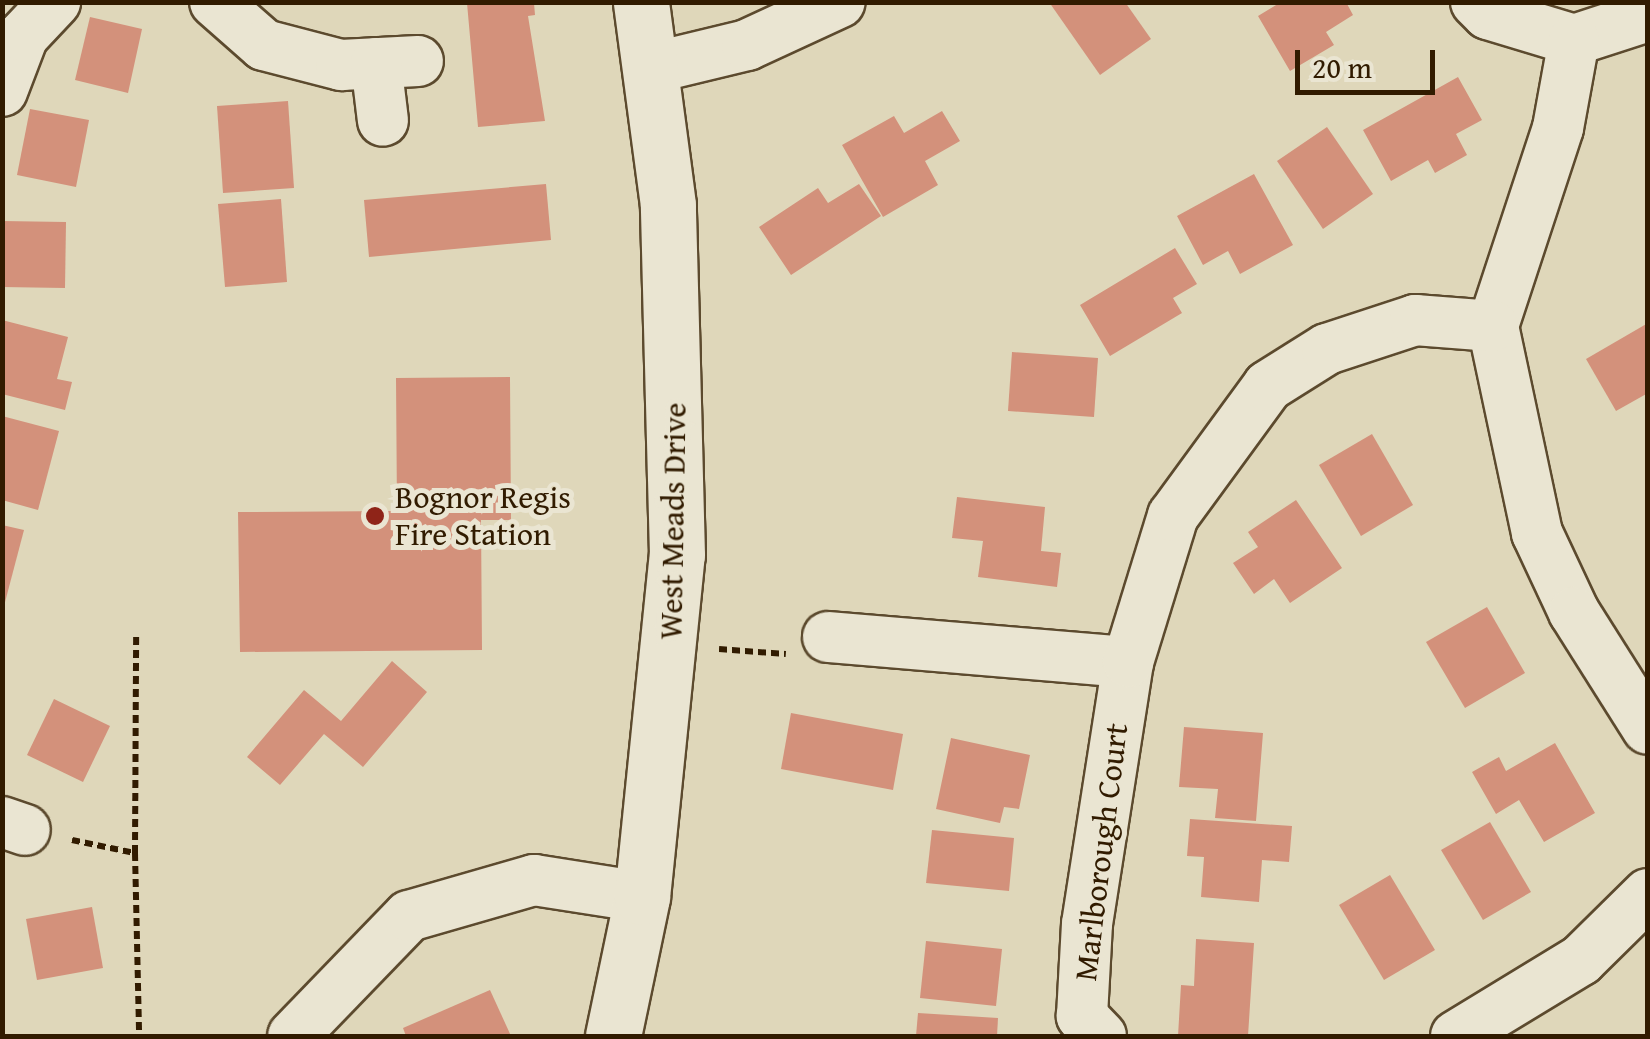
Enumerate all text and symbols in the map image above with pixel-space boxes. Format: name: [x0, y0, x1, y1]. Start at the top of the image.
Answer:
scale bar: [1300, 30, 1440, 92]
text: 20 m: [1312, 45, 1372, 89]
street label: West Meads Drive: [652, 402, 694, 640]
place label: Bognor Regis Fire Station: [395, 479, 571, 554]
marker: Bognor Regis Fire Station: [364, 505, 386, 527]
street label: Marlborough Court: [1066, 721, 1136, 983]

